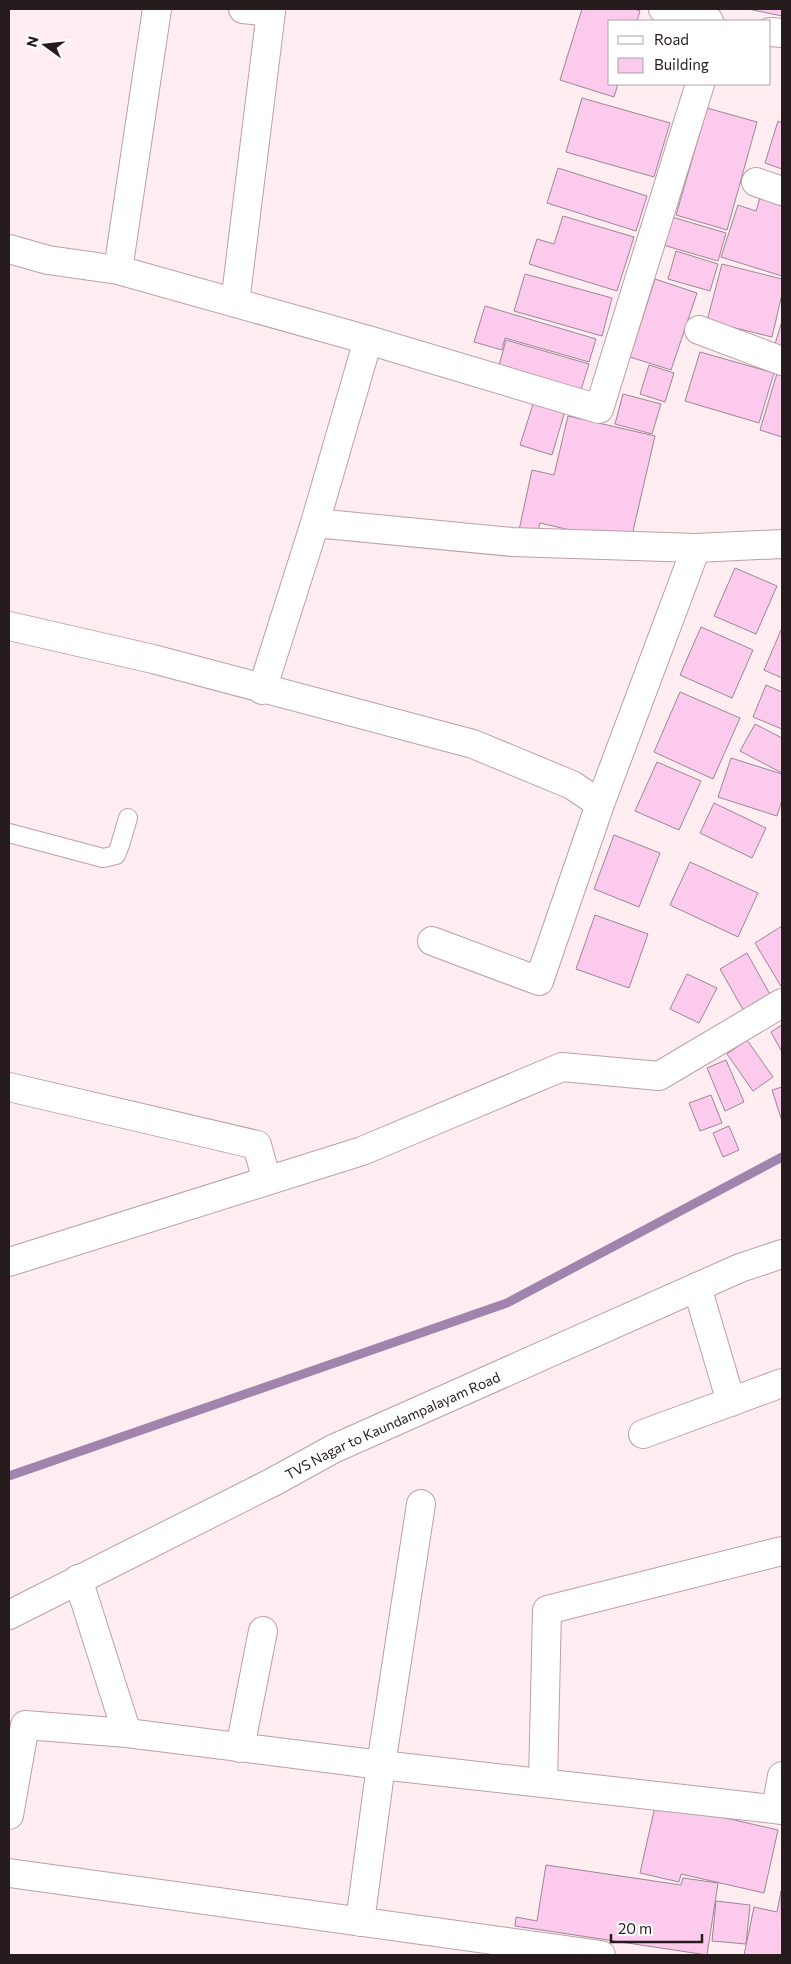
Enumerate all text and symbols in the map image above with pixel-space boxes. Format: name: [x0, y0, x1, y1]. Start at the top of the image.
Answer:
north arrow: [20, 20, 70, 70]
legend: [608, 20, 771, 85]
text: Road: [654, 30, 689, 48]
text: N: [22, 34, 42, 49]
text: Building: [654, 55, 709, 73]
street label: TVS Nagar to Kaundampalayam Road: [282, 1367, 502, 1482]
scale bar: [611, 1912, 702, 1944]
text: 20 m: [618, 1919, 652, 1937]

